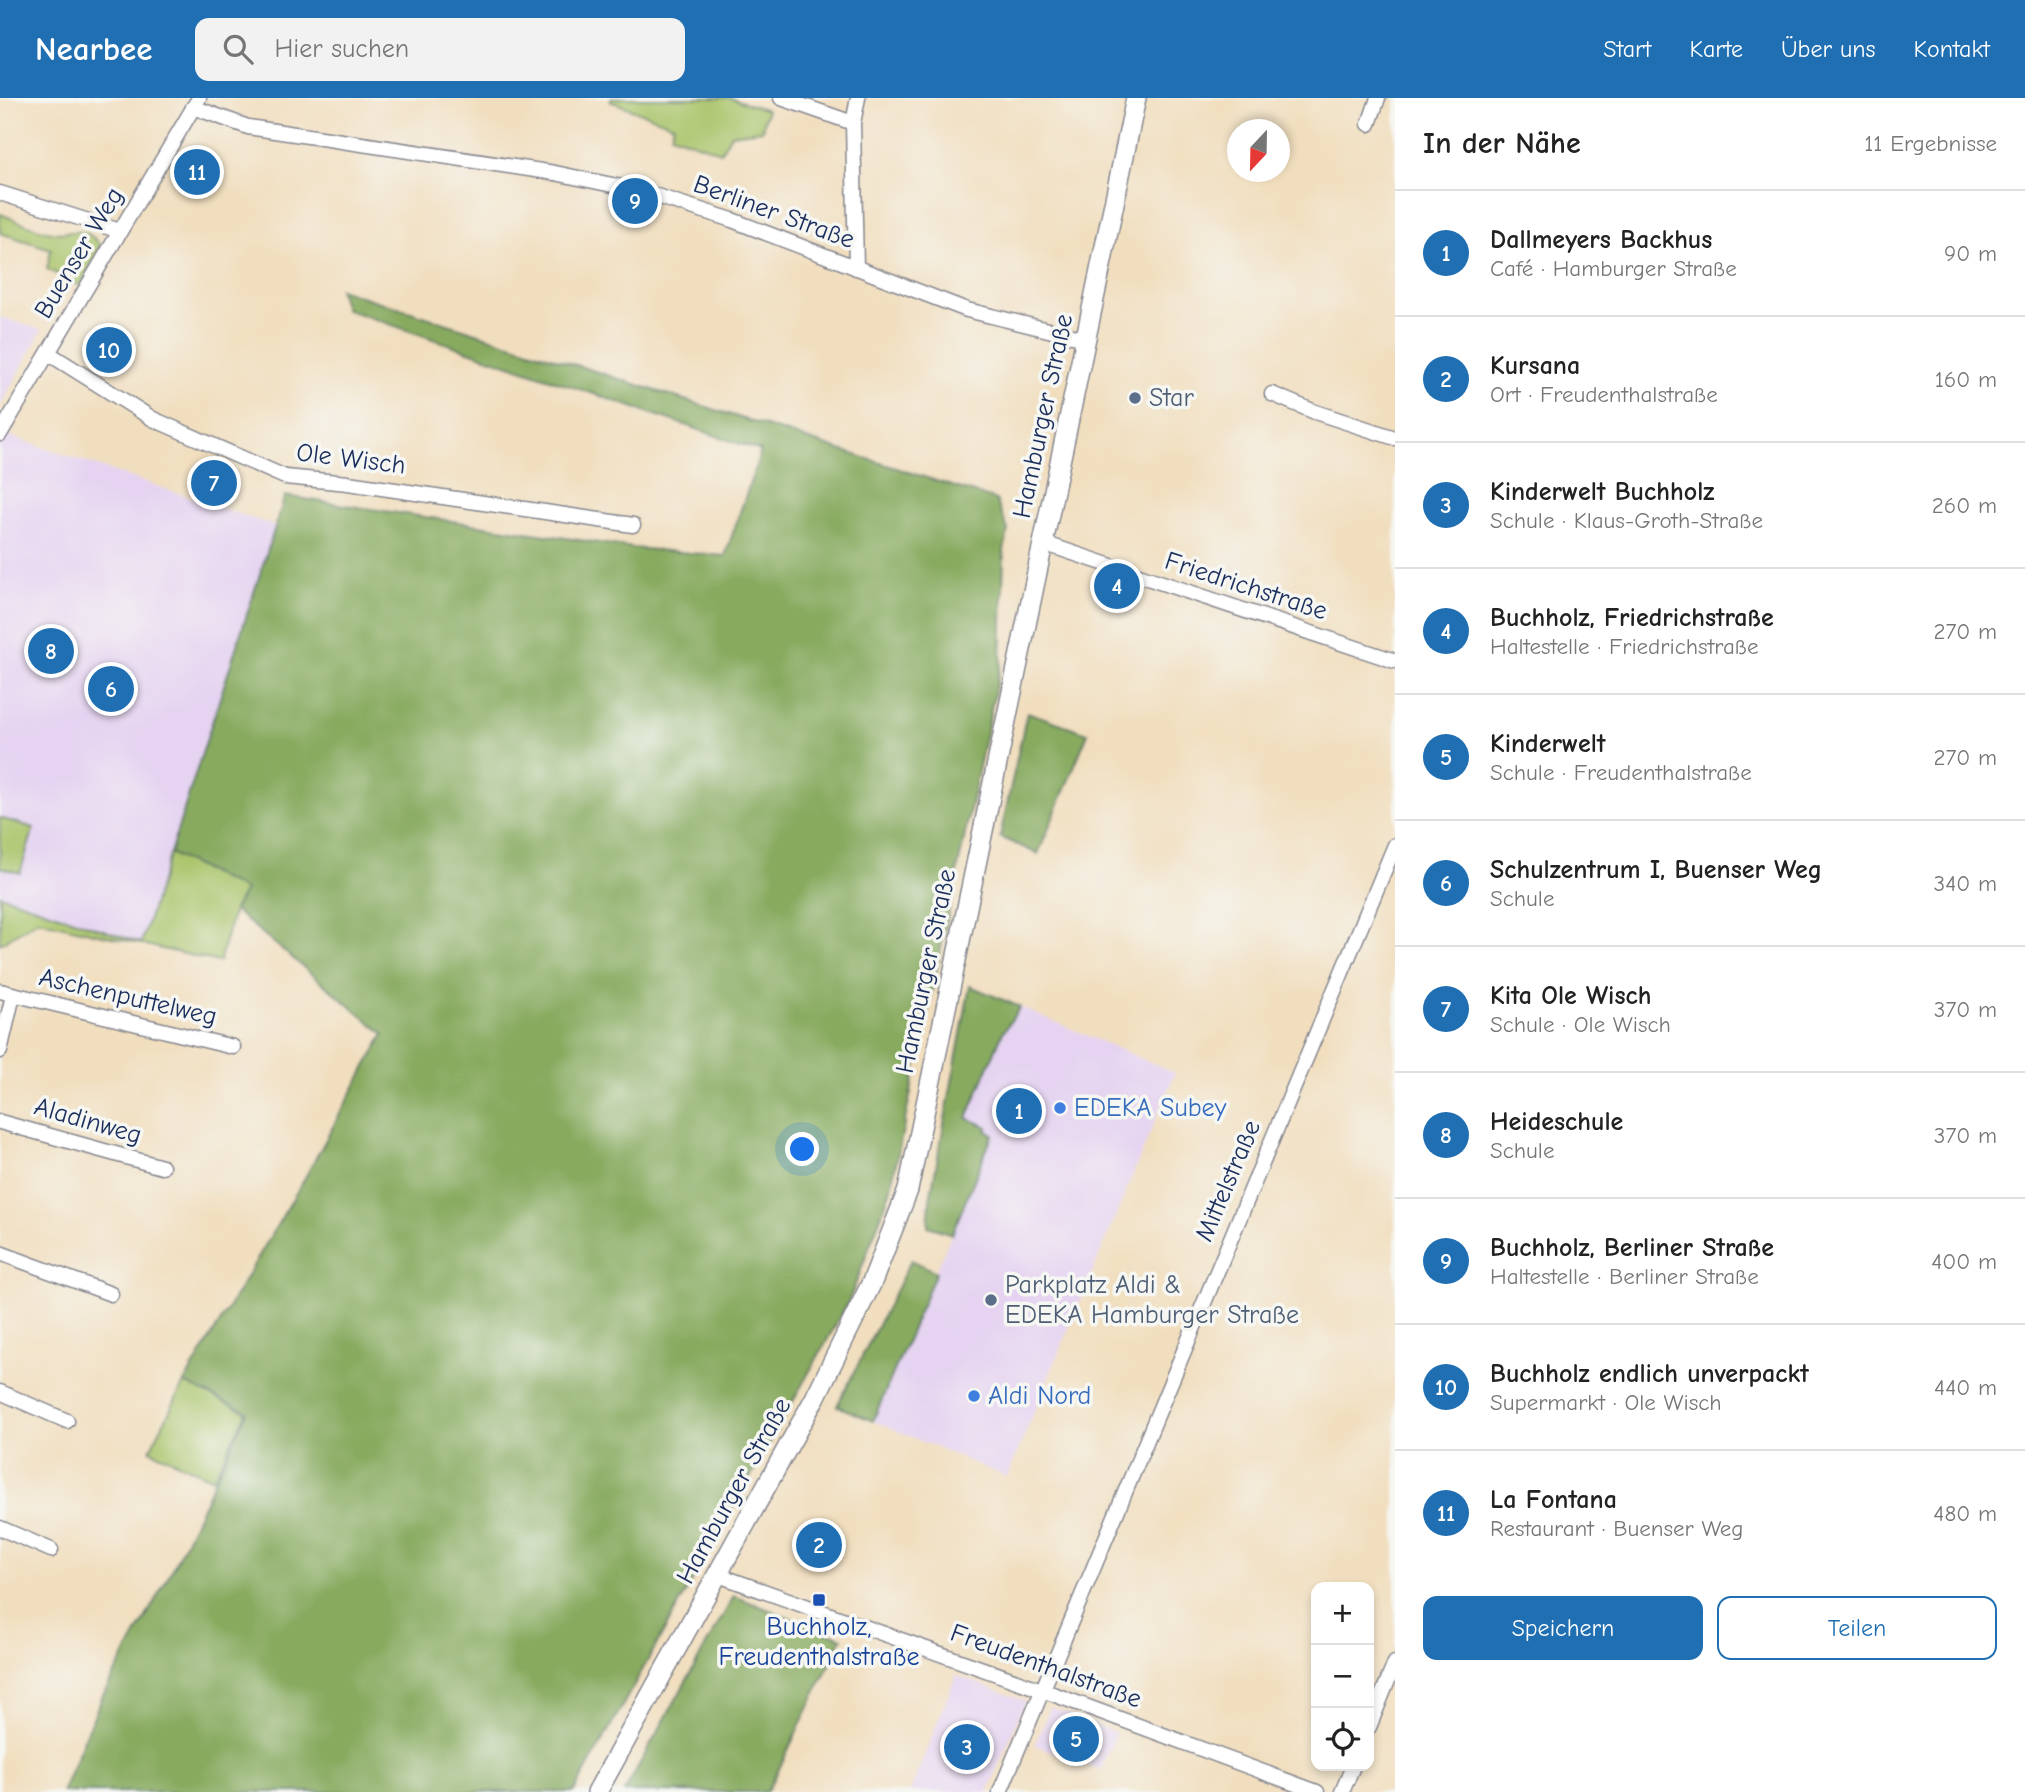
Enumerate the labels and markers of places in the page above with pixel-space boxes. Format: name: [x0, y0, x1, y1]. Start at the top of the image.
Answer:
pin: 11: [174, 146, 220, 198]
pin: 9: [612, 175, 658, 227]
pin: 10: [86, 324, 132, 376]
place label: Star: [1149, 383, 1194, 413]
marker: Star: [1127, 390, 1143, 406]
pin: 7: [191, 457, 237, 509]
pin: 4: [1094, 560, 1140, 612]
pin: 8: [28, 625, 74, 677]
pin: 6: [88, 663, 134, 715]
pin: 1: [996, 1085, 1042, 1137]
place label: EDEKA Subey: [1074, 1093, 1227, 1123]
marker: EDEKA Subey: [1052, 1100, 1068, 1116]
place label: Parkplatz Aldi & EDEKA Hamburger Straße: [1005, 1270, 1299, 1330]
marker: Parkplatz Aldi & EDEKA Hamburger Straße: [983, 1292, 999, 1308]
place label: Aldi Nord: [988, 1381, 1091, 1411]
marker: Aldi Nord: [966, 1388, 982, 1404]
pin: 2: [796, 1519, 842, 1571]
marker: Buchholz, Freudenthalstraße: [811, 1592, 827, 1608]
place label: Buchholz, Freudenthalstraße: [718, 1612, 920, 1672]
pin: 5: [1053, 1713, 1099, 1765]
pin: 3: [944, 1721, 990, 1773]

